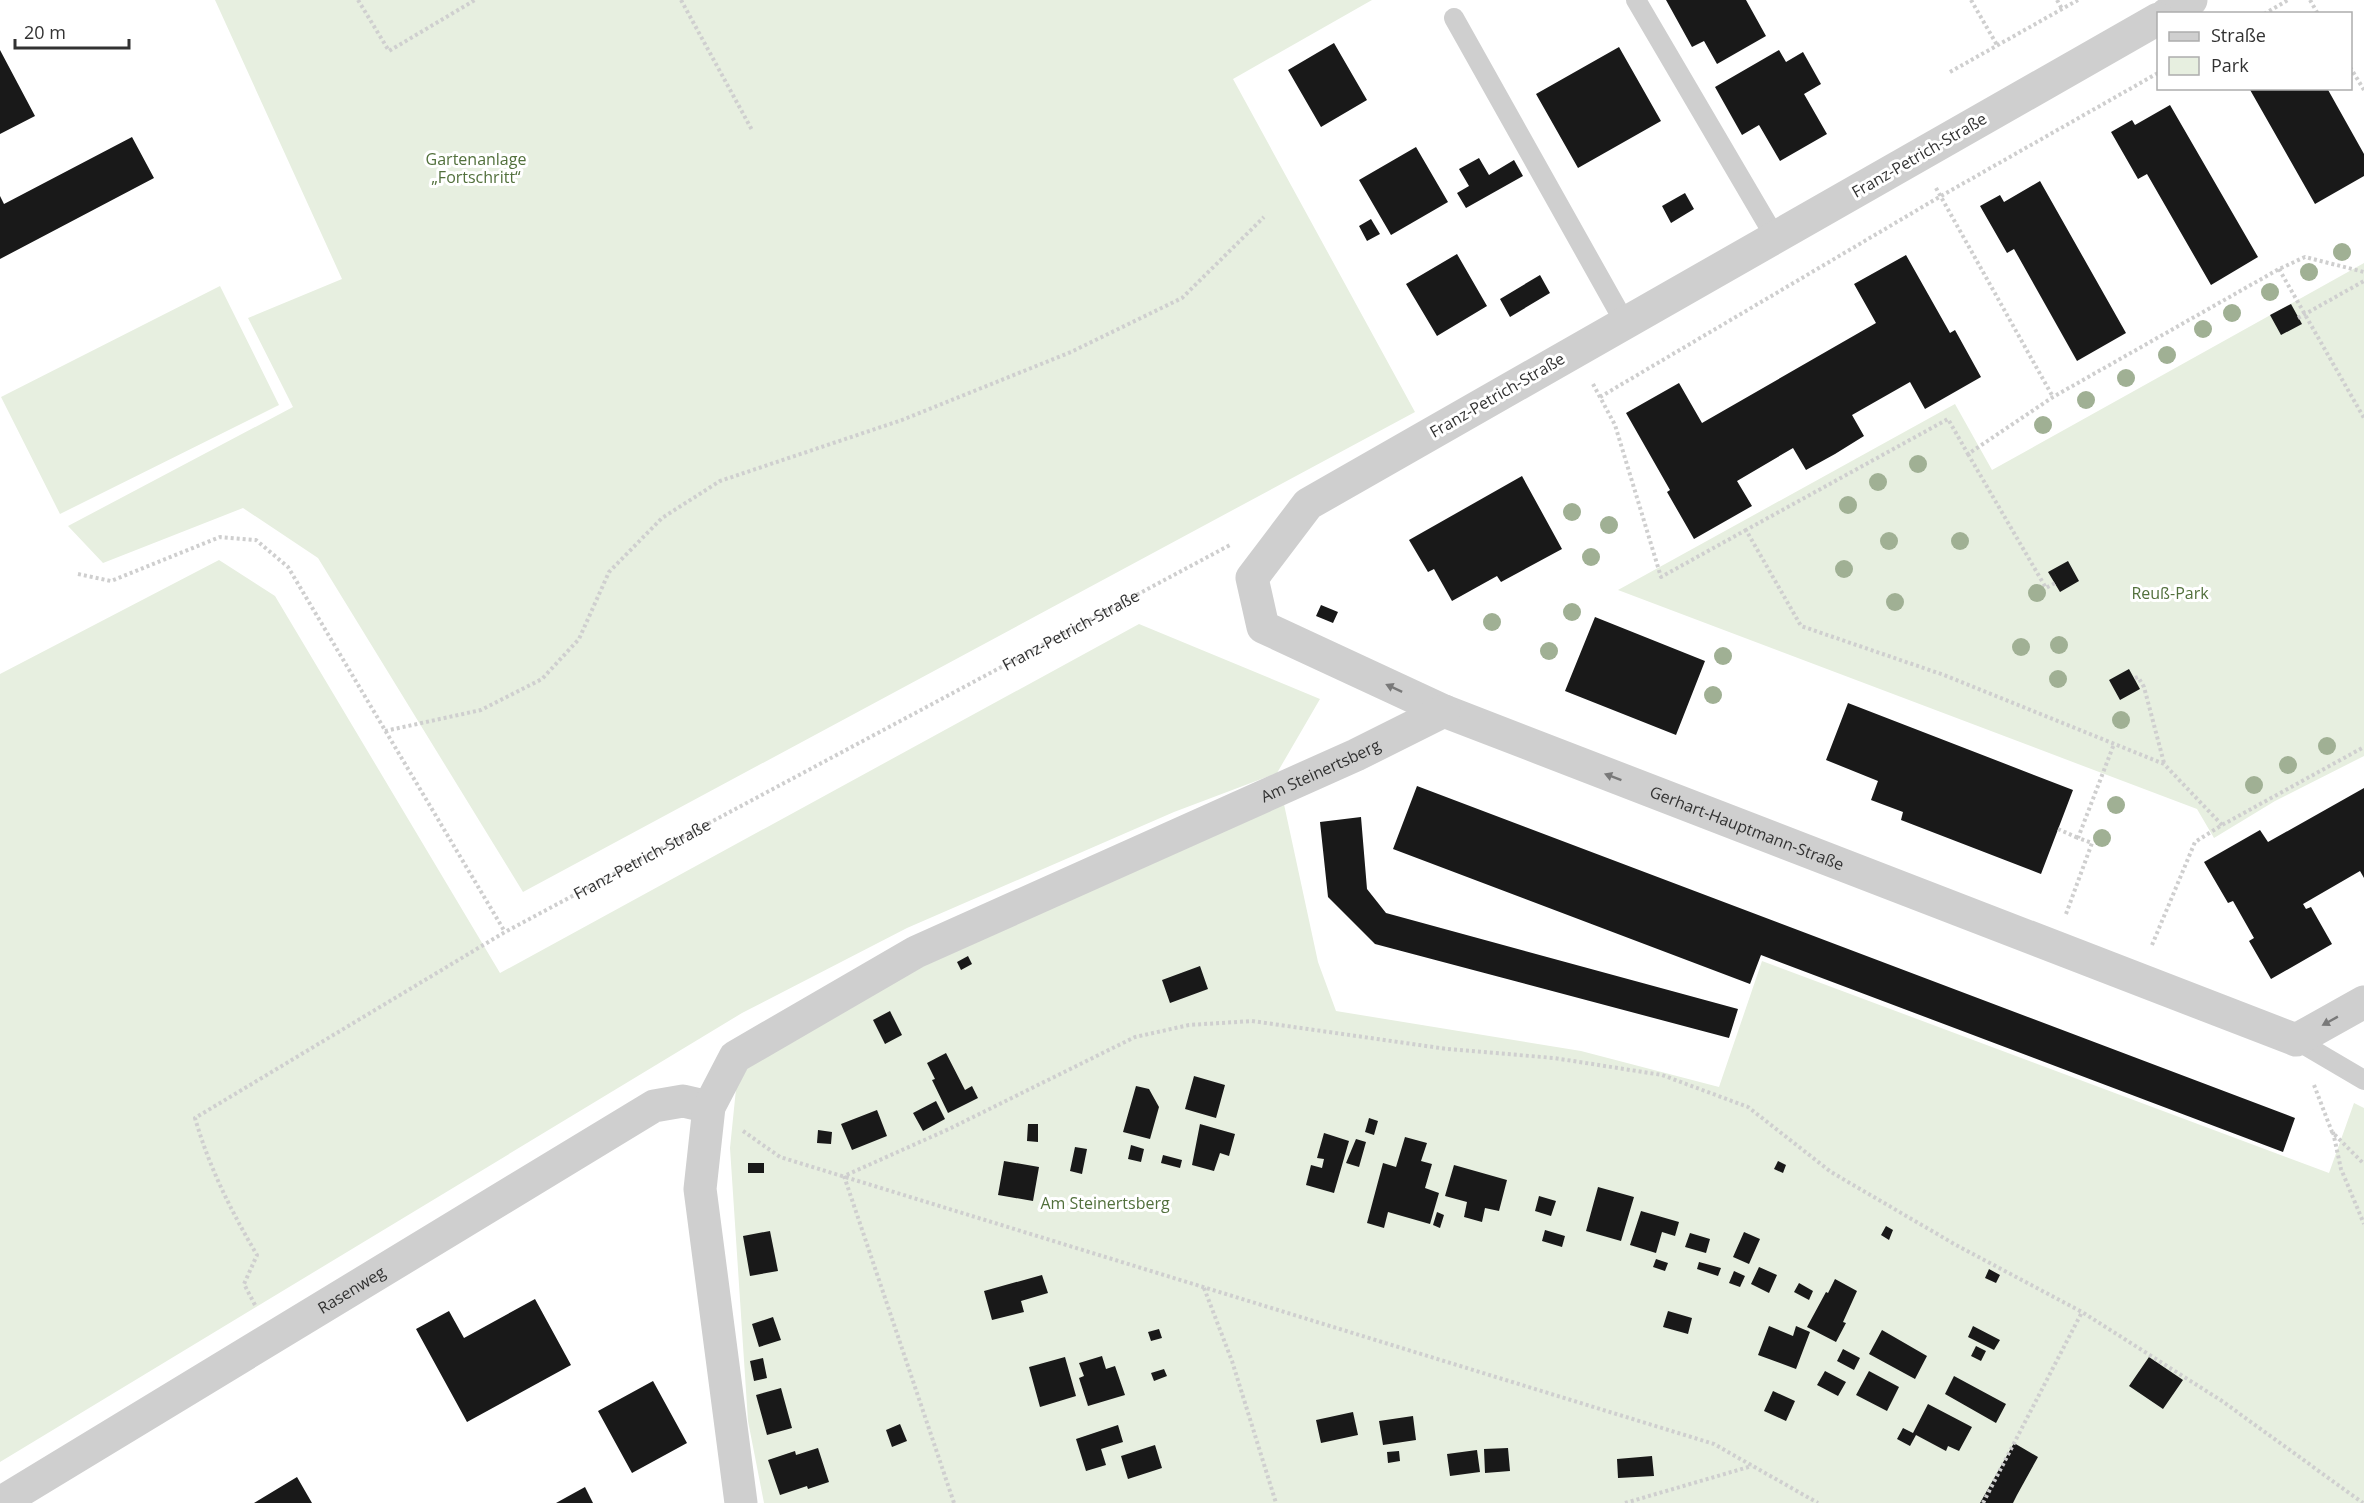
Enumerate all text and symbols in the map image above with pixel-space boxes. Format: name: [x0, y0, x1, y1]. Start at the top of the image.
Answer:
scale bar: [15, 12, 129, 50]
legend: [2157, 12, 2352, 90]
text: 20 m: [24, 20, 66, 44]
text: Straße: [2211, 23, 2266, 47]
text: Park: [2211, 53, 2249, 77]
street label: Franz-Petrich-Straße: [1847, 107, 1991, 203]
park label: Gartenanlage „Fortschritt“: [426, 148, 526, 188]
street label: Franz-Petrich-Straße: [1425, 347, 1569, 443]
park label: Reuß-Park: [2131, 582, 2209, 604]
street label: Franz-Petrich-Straße: [998, 584, 1143, 676]
one-way arrow: [1384, 683, 1402, 693]
street label: Am Steinertsberg: [1257, 733, 1384, 807]
one-way arrow: [1604, 772, 1622, 781]
street label: Gerhart-Hauptmann-Straße: [1647, 781, 1847, 875]
street label: Franz-Petrich-Straße: [569, 813, 714, 905]
one-way arrow: [2321, 1016, 2338, 1026]
park label: Am Steinertsberg: [1040, 1192, 1170, 1214]
street label: Rasenweg: [313, 1261, 389, 1319]

